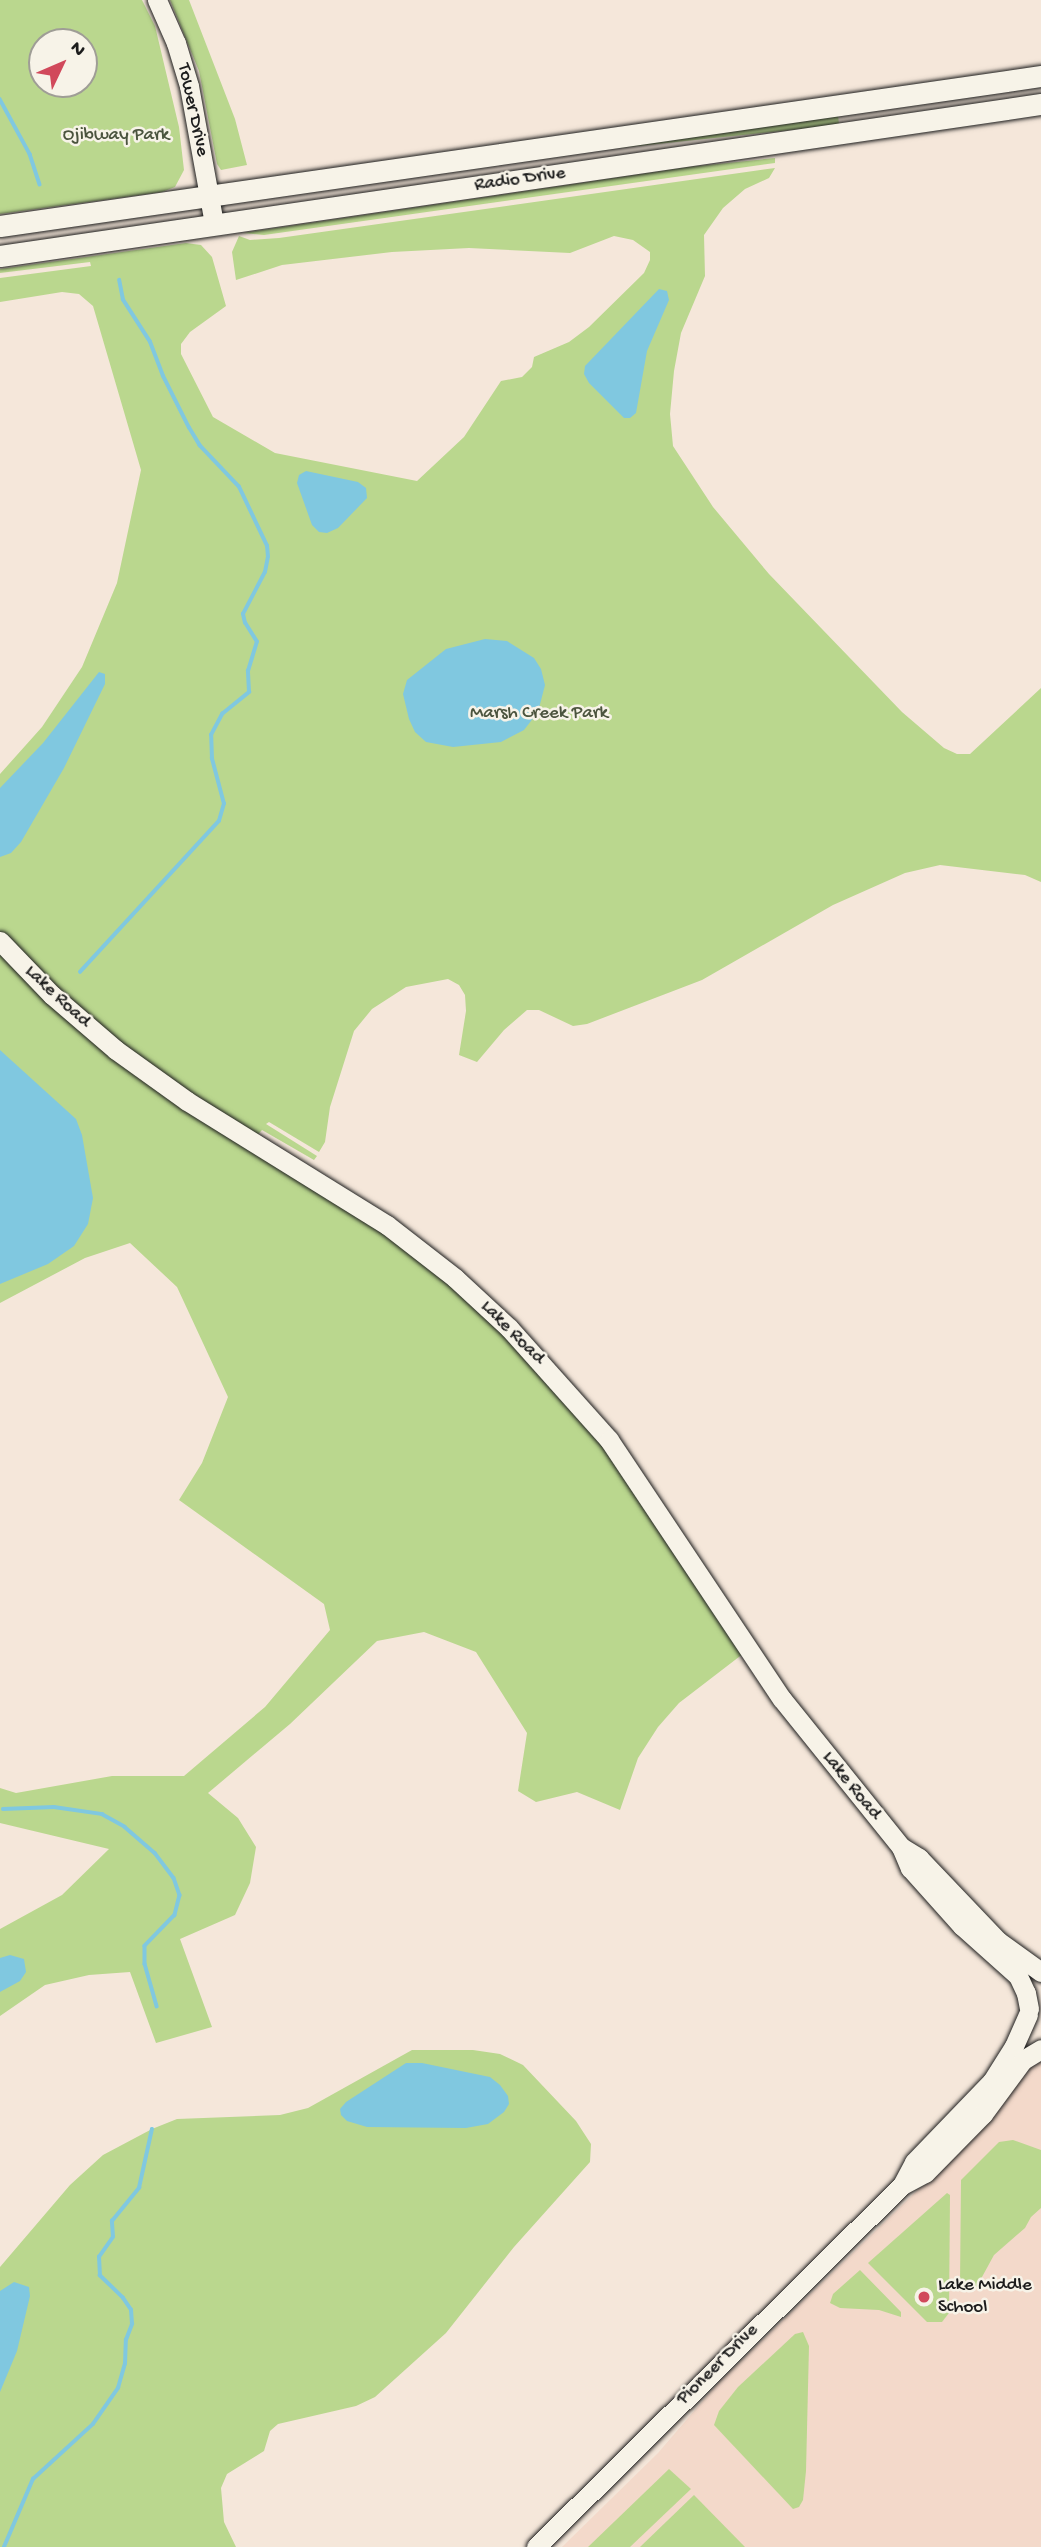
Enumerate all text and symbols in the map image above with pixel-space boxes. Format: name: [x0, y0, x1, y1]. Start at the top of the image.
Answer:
north arrow: [28, 28, 98, 98]
text: N: [64, 37, 90, 62]
street label: Tower Drive: [171, 61, 213, 159]
park label: Ojibway Park: [63, 125, 169, 147]
street label: Radio Drive: [473, 162, 567, 198]
park label: Marsh Creek Park: [470, 703, 608, 725]
street label: Lake Road: [19, 961, 95, 1033]
street label: Lake Road: [475, 1296, 549, 1370]
street label: Lake Road: [816, 1747, 886, 1825]
place label: Lake Middle School: [938, 2275, 1032, 2319]
marker: Lake Middle School: [916, 2289, 932, 2305]
street label: Pioneer Drive: [673, 2320, 763, 2410]

